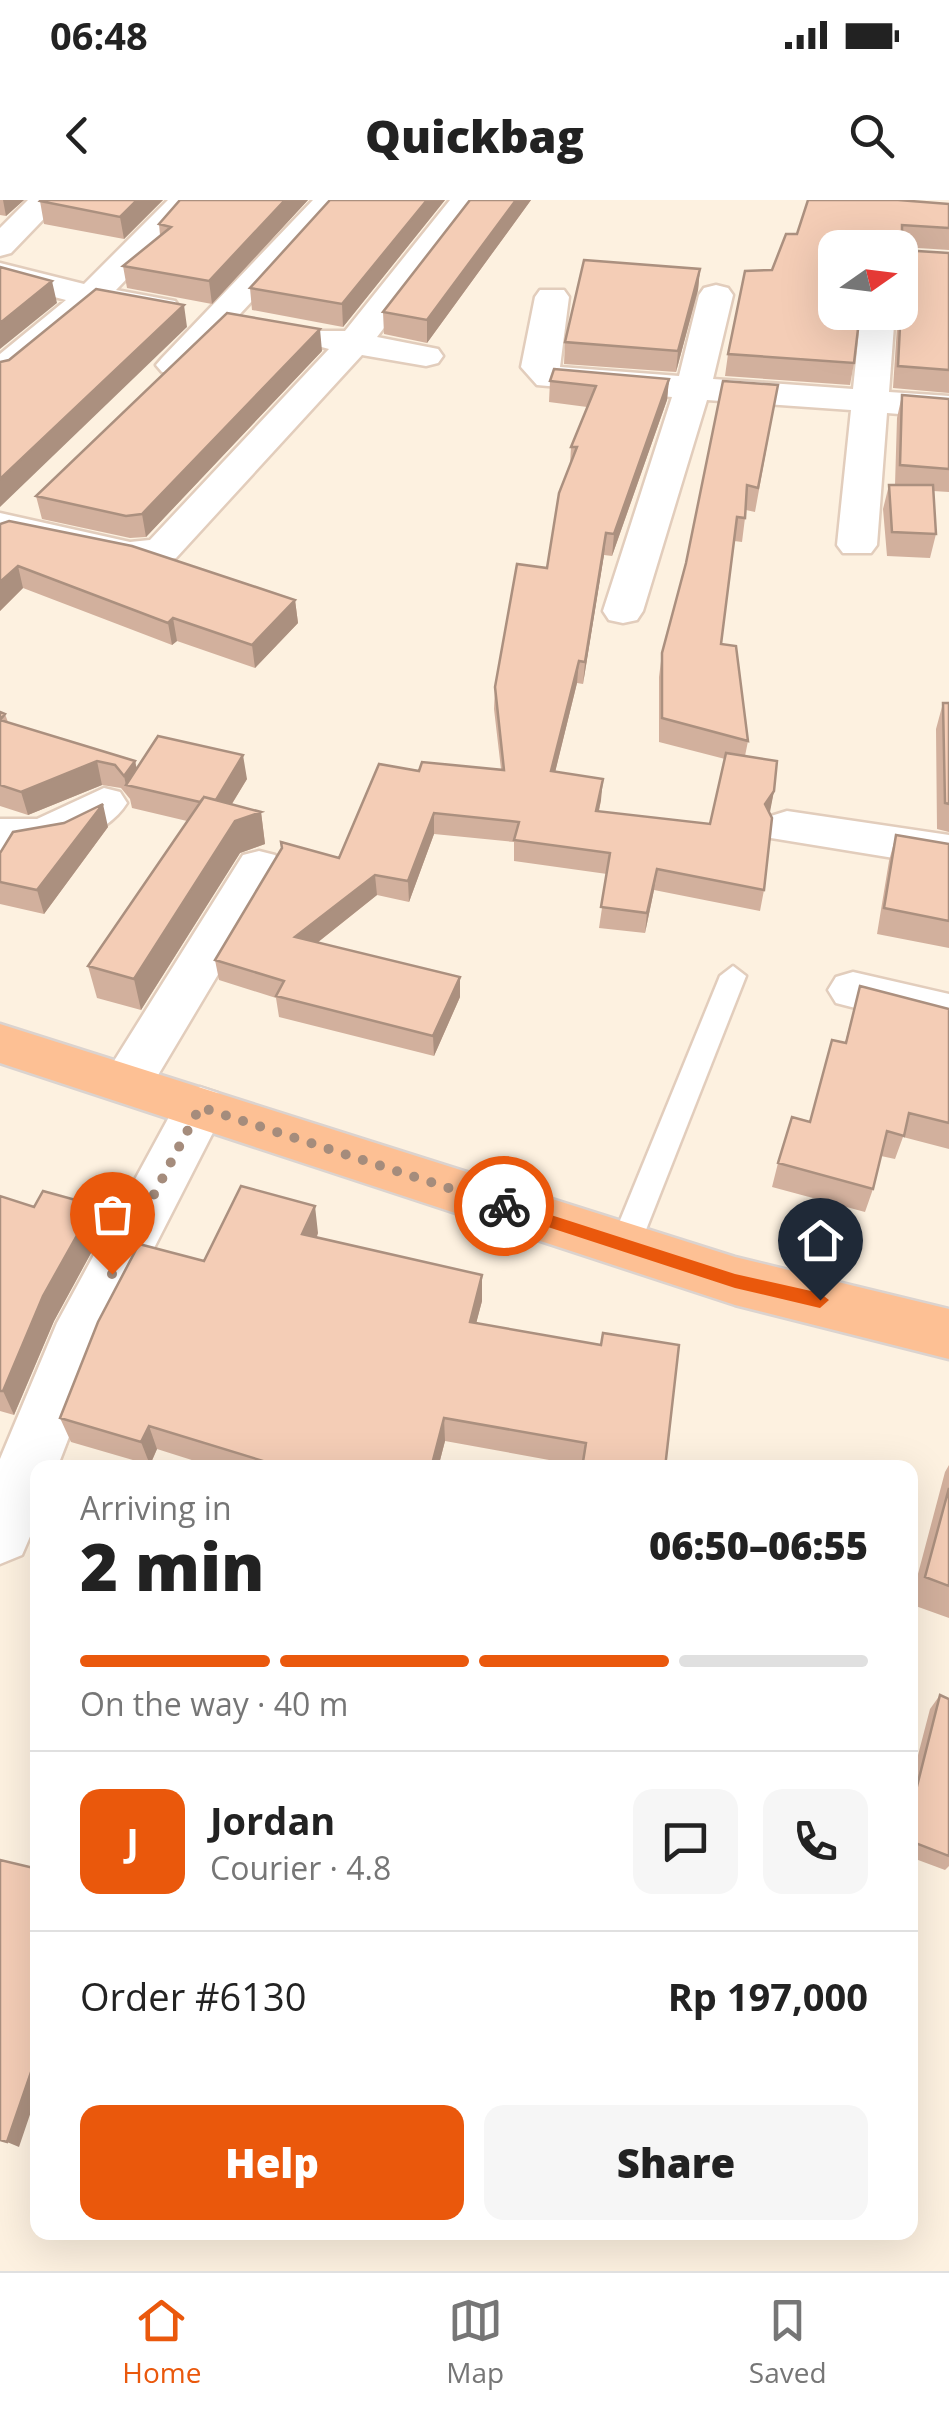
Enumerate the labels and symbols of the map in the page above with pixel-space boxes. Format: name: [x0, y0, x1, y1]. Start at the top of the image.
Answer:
north arrow: [818, 230, 918, 330]
courier: [454, 1156, 554, 1256]
pin: [70, 1172, 155, 1275]
pin: [778, 1198, 863, 1301]

